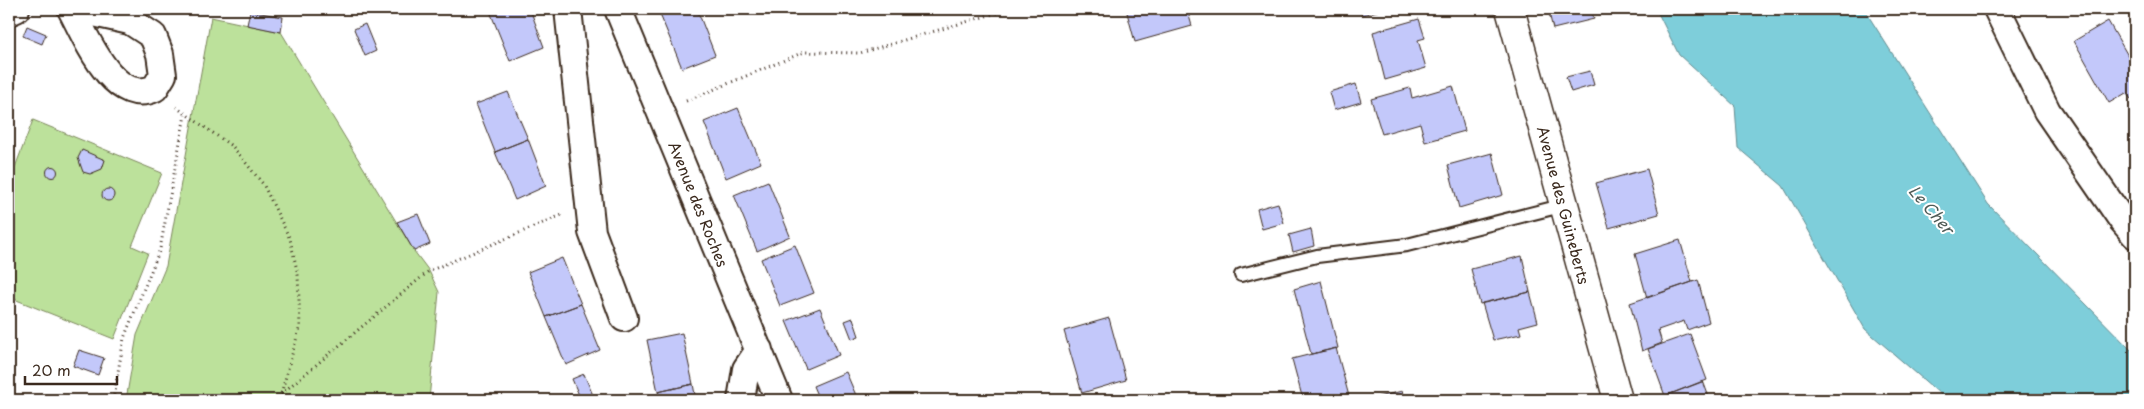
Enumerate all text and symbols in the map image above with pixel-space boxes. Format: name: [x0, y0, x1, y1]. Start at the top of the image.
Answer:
street label: Avenue des Guineberts: [1532, 123, 1596, 287]
street label: Avenue des Roches: [663, 138, 735, 270]
water label: Le Cher: [1904, 179, 1962, 241]
scale bar: [25, 354, 118, 386]
text: 20 m: [32, 358, 71, 381]

